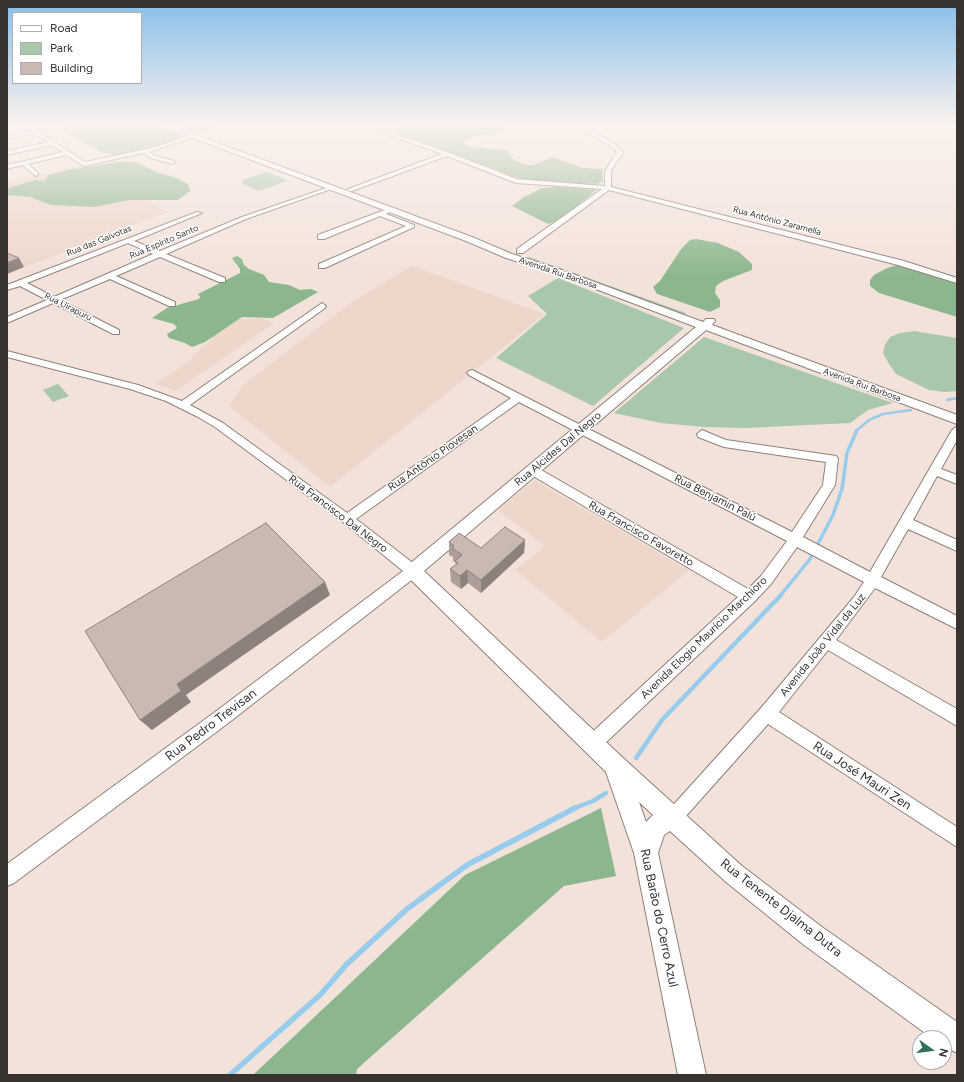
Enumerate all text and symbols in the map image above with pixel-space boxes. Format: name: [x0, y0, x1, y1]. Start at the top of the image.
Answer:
legend: [12, 12, 142, 84]
text: Road: [50, 21, 78, 35]
text: Park: [50, 41, 73, 55]
text: Building: [50, 61, 93, 75]
street label: Rua Antônio Zaramella: [732, 204, 822, 238]
street label: Rua das Gaivotas: [65, 223, 133, 259]
street label: Rua Espírito Santo: [128, 223, 200, 261]
street label: Avenida Rui Barbosa: [517, 255, 599, 291]
street label: Rua Uirapuru: [42, 290, 94, 324]
street label: Avenida Rui Barbosa: [822, 366, 902, 404]
street label: Rua Alcides Dal Negro: [512, 409, 604, 489]
street label: Rua Antônio Piovesan: [385, 422, 481, 494]
street label: Rua Francisco Dal Negro: [286, 472, 390, 556]
street label: Rua Benjamin Palú: [672, 472, 758, 524]
street label: Rua Francisco Favoretto: [586, 498, 696, 570]
street label: Avenida Elogio Maurício Marchioro: [638, 574, 770, 702]
street label: Avenida João Vidal da Luz: [777, 591, 869, 699]
street label: Rua Pedro Trevisan: [162, 686, 260, 764]
street label: Rua José Mauri Zen: [810, 738, 914, 814]
street label: Rua Barão do Cerro Azul: [637, 847, 681, 989]
street label: Rua Tenente Djalma Dutra: [717, 856, 845, 960]
north arrow: [912, 1030, 952, 1070]
text: N: [936, 1047, 950, 1058]

